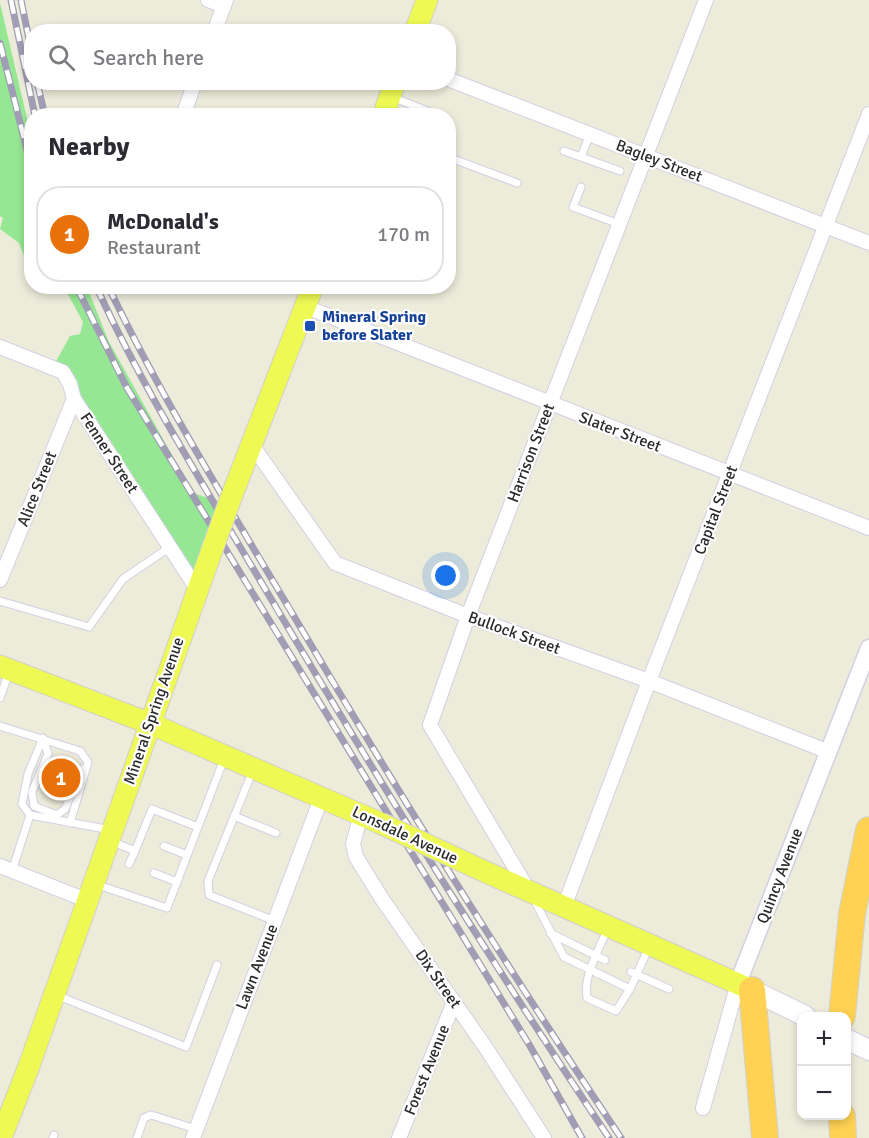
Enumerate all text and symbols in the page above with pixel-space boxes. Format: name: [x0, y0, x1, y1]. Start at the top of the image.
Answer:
search box: [24, 24, 456, 90]
icon: search: [45, 41, 78, 74]
text: Search here: [93, 44, 204, 71]
text: Nearby: [48, 131, 129, 163]
street label: Bagley Street: [613, 135, 706, 187]
text: McDonald's: [107, 208, 219, 235]
text: 1: [64, 222, 75, 247]
text: 170 m: [377, 222, 430, 247]
text: Restaurant: [107, 235, 201, 260]
place label: Mineral Spring before Slater: [322, 307, 426, 345]
marker: Mineral Spring before Slater: [303, 319, 317, 333]
street label: Harrison Street: [503, 400, 559, 505]
street label: Slater Street: [576, 407, 664, 457]
street label: Fenner Street: [75, 409, 143, 498]
street label: Alice Street: [13, 448, 61, 529]
street label: Capital Street: [690, 462, 742, 557]
your location: [431, 561, 460, 590]
street label: Bullock Street: [465, 607, 563, 659]
street label: Mineral Spring Avenue: [119, 635, 189, 787]
pin: 1: [42, 756, 80, 800]
street label: Lonsdale Avenue: [349, 802, 461, 868]
street label: Quincy Avenue: [753, 825, 807, 927]
street label: Lawn Avenue: [232, 921, 282, 1013]
street label: Dix Street: [411, 946, 466, 1013]
map controls: [797, 1012, 851, 1120]
button: +: [797, 1012, 851, 1066]
street label: Forest Avenue: [400, 1022, 454, 1118]
button: −: [797, 1066, 851, 1120]

